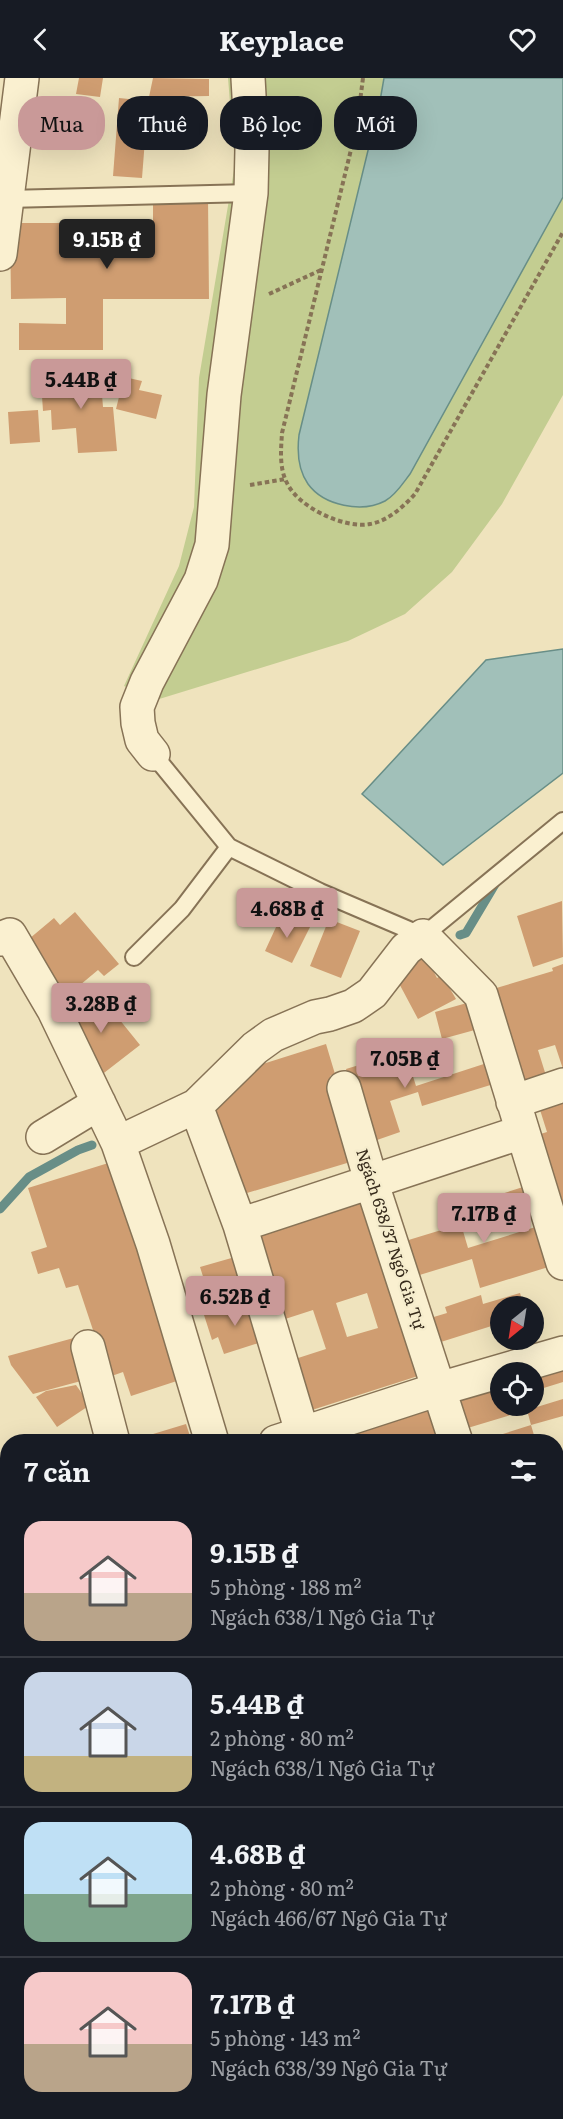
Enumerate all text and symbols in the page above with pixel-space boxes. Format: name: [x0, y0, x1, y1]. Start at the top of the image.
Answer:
text: Keyplace: [219, 19, 344, 59]
icon: back: [24, 23, 57, 56]
icon: heart: [506, 23, 539, 56]
chip: Mua: [18, 96, 105, 150]
chip: Thuê: [117, 96, 208, 150]
chip: Bộ lọc: [220, 96, 322, 150]
chip: Mới: [334, 96, 417, 150]
pin: 9.15B ₫: [52, 219, 162, 270]
text: 9.15B ₫: [73, 223, 141, 253]
pin: 5.44B ₫: [26, 359, 136, 410]
text: 5.44B ₫: [45, 363, 117, 393]
pin: 4.68B ₫: [232, 888, 342, 939]
text: 4.68B ₫: [250, 892, 324, 922]
pin: 3.28B ₫: [46, 983, 156, 1034]
text: 3.28B ₫: [65, 987, 137, 1017]
pin: 7.05B ₫: [350, 1038, 460, 1089]
text: 7.05B ₫: [370, 1042, 440, 1072]
street label: Ngách 638/37 Ngô Gia Tự: [351, 1145, 433, 1332]
pin: 7.17B ₫: [429, 1193, 539, 1244]
text: 7.17B ₫: [452, 1197, 516, 1227]
pin: 6.52B ₫: [180, 1276, 290, 1327]
text: 6.52B ₫: [200, 1280, 270, 1310]
north arrow: [490, 1296, 544, 1350]
map controls: [490, 1296, 544, 1416]
button: locate: [490, 1362, 544, 1416]
text: 7 căn: [24, 1451, 90, 1490]
icon: filters: [507, 1454, 540, 1487]
text: 9.15B ₫: [210, 1532, 298, 1571]
icon: home: [72, 1545, 144, 1617]
text: 5 phòng · 188 m²: [210, 1571, 361, 1601]
text: Ngách 638/1 Ngô Gia Tự: [210, 1601, 435, 1631]
text: 5.44B ₫: [210, 1683, 303, 1722]
icon: home: [72, 1696, 144, 1768]
text: 2 phòng · 80 m²: [210, 1722, 354, 1752]
text: Ngách 638/1 Ngô Gia Tự: [210, 1752, 435, 1782]
text: 4.68B ₫: [210, 1833, 305, 1872]
icon: home: [72, 1846, 144, 1918]
text: 2 phòng · 80 m²: [210, 1872, 354, 1902]
text: Ngách 466/67 Ngô Gia Tự: [210, 1902, 447, 1932]
text: 7.17B ₫: [210, 1983, 294, 2022]
icon: home: [72, 1996, 144, 2068]
text: 5 phòng · 143 m²: [210, 2022, 360, 2052]
text: Ngách 638/39 Ngô Gia Tự: [210, 2052, 447, 2082]

